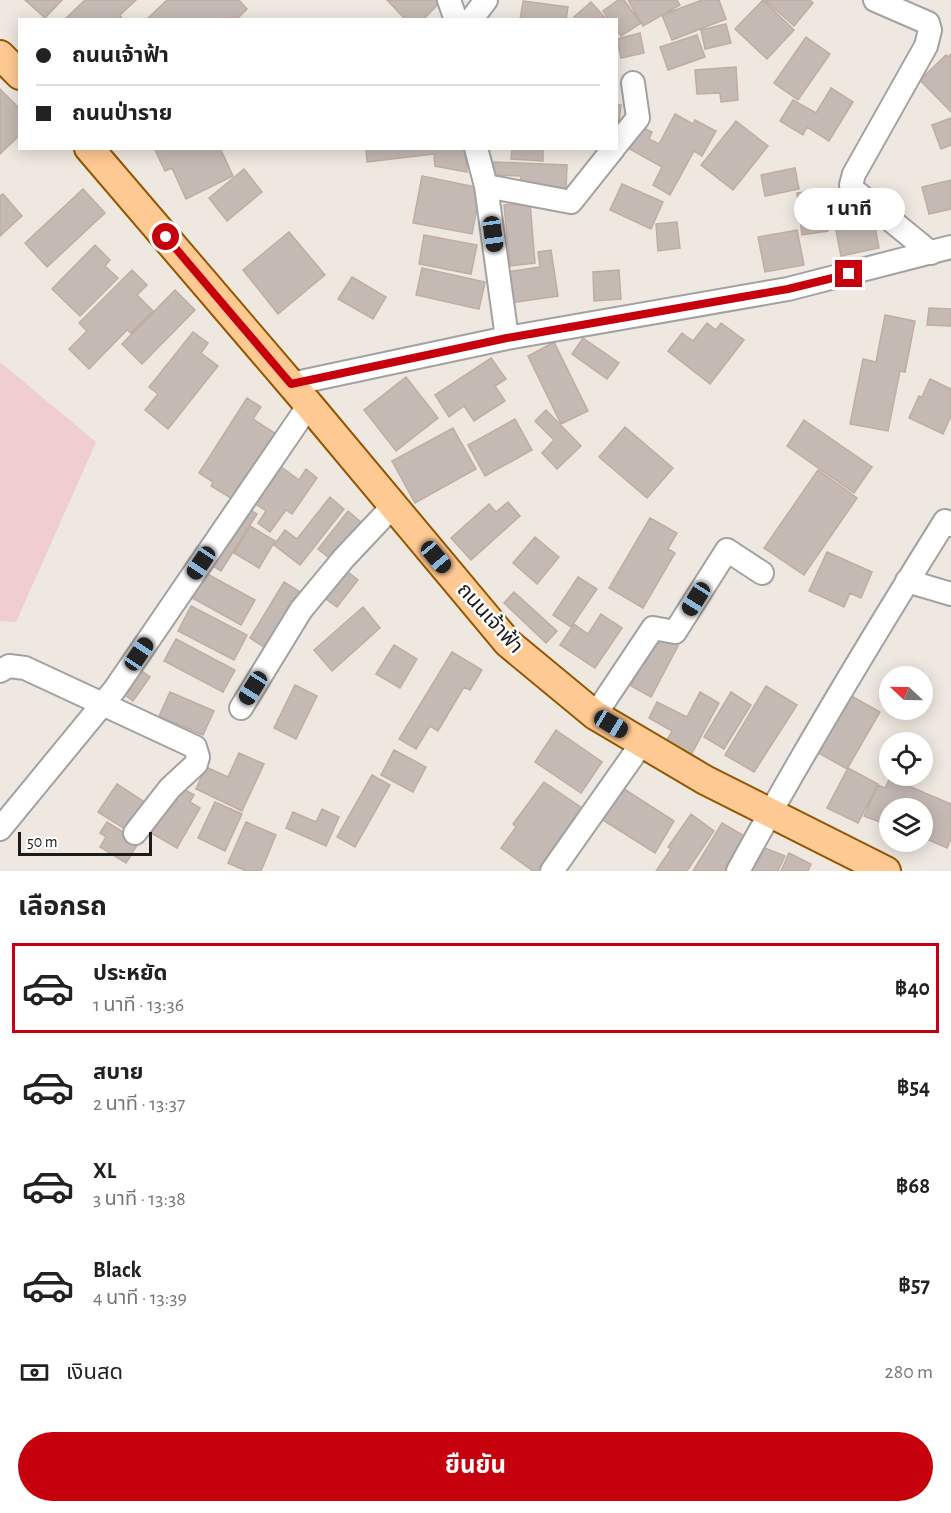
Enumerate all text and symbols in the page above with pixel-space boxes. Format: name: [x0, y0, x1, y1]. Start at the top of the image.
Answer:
text: ถนนเจ้าฟ้า: [72, 44, 169, 66]
text: ถนนป่าราย: [72, 102, 172, 124]
callout: 1 นาที: [794, 187, 904, 229]
text: 1 นาที: [827, 199, 872, 219]
car: [482, 215, 504, 253]
route start: [152, 223, 179, 250]
route end: [835, 260, 862, 287]
car: [418, 537, 454, 577]
car: [183, 543, 219, 583]
street label: ถนนเจ้าฟ้า: [453, 577, 528, 657]
car: [679, 579, 713, 619]
car: [121, 634, 157, 674]
north arrow: [879, 666, 933, 720]
map controls: [879, 666, 933, 852]
car: [236, 668, 270, 708]
car: [591, 707, 631, 741]
button: locate: [879, 732, 933, 786]
button: layers: [879, 798, 933, 852]
scale bar: [18, 829, 152, 856]
text: 50 m: [27, 834, 58, 850]
text: เลือกรถ: [18, 893, 107, 920]
icon: car: [21, 961, 75, 1015]
text: ประหยัด: [93, 962, 168, 984]
text: ฿40: [895, 977, 930, 999]
text: 1 นาที · 13:36: [93, 995, 184, 1015]
icon: car: [21, 1060, 75, 1114]
text: สบาย: [93, 1061, 143, 1083]
text: ฿54: [897, 1076, 930, 1098]
text: 2 นาที · 13:37: [93, 1094, 185, 1114]
icon: car: [21, 1159, 75, 1213]
text: XL: [93, 1160, 116, 1182]
text: ฿68: [896, 1175, 930, 1197]
text: 3 นาที · 13:38: [93, 1189, 186, 1209]
icon: car: [21, 1258, 75, 1312]
text: Black: [93, 1259, 141, 1281]
text: ฿57: [898, 1274, 930, 1296]
text: 4 นาที · 13:39: [93, 1288, 187, 1308]
icon: cash: [18, 1356, 51, 1389]
text: เงินสด: [66, 1361, 123, 1383]
text: 280 m: [885, 1362, 933, 1382]
button: ยืนยัน: [18, 1432, 933, 1501]

